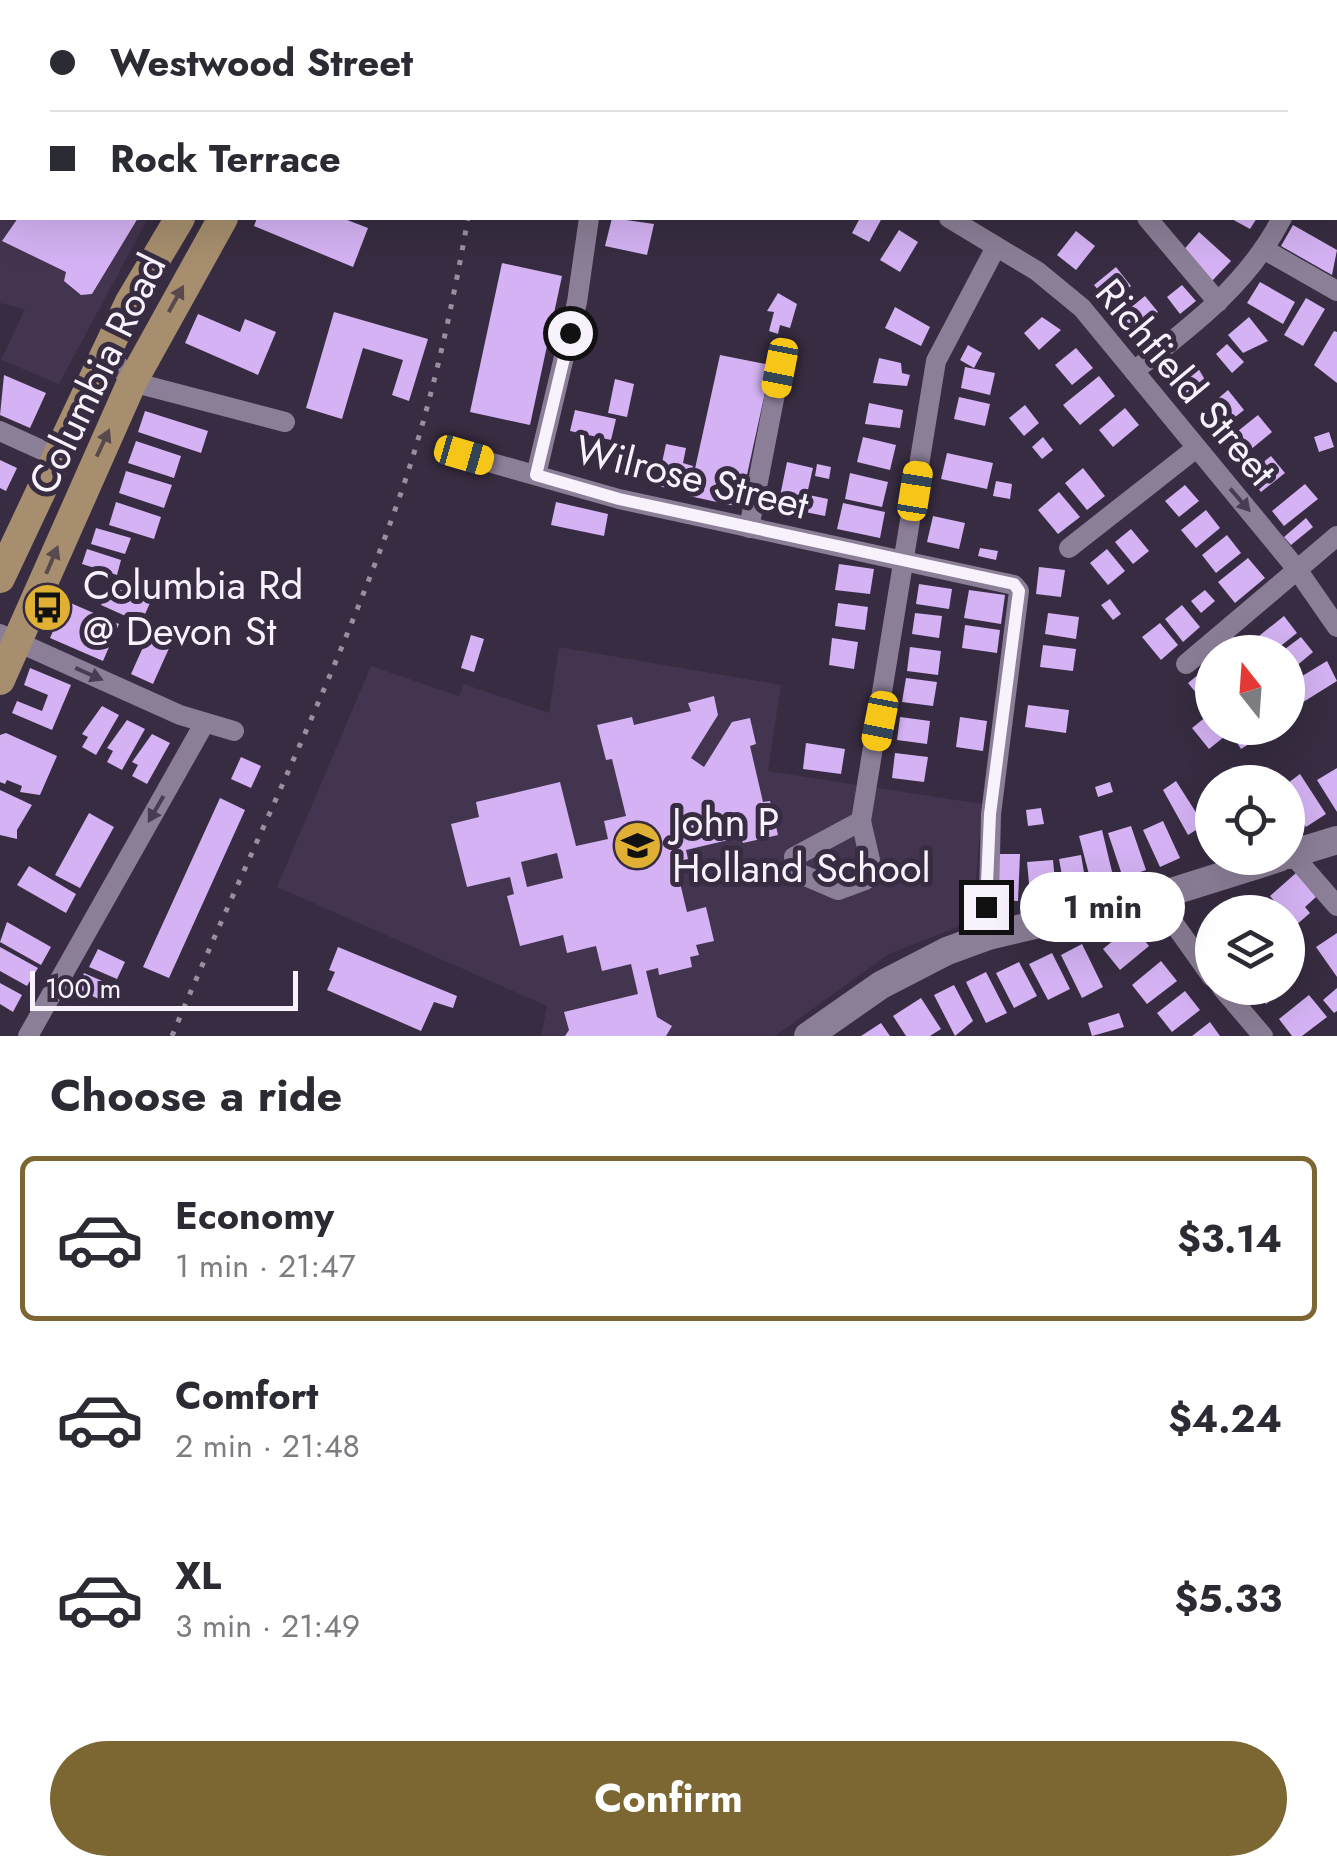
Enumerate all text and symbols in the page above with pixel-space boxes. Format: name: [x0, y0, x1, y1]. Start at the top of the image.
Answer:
text: Westwood Street: [110, 35, 413, 90]
text: Rock Terrace: [110, 131, 341, 186]
street label: Columbia Road: [14, 244, 180, 504]
street label: Richfield Street: [1082, 266, 1290, 499]
one-way arrow: [166, 285, 184, 313]
route start: [548, 311, 593, 356]
car: [760, 336, 800, 400]
street label: Wilrose Street: [569, 420, 815, 534]
one-way arrow: [95, 428, 112, 457]
car: [431, 432, 497, 478]
car: [895, 459, 935, 523]
one-way arrow: [1229, 488, 1250, 513]
one-way arrow: [44, 545, 60, 575]
place label: Columbia Rd @ Devon St: [83, 556, 303, 660]
bus stop icon: Columbia Rd @ Devon St: [22, 582, 74, 634]
north arrow: [1195, 635, 1305, 745]
map controls: [1195, 635, 1305, 1005]
one-way arrow: [74, 666, 104, 682]
car: [860, 689, 900, 753]
button: locate: [1195, 765, 1305, 875]
place label: John P Holland School: [667, 793, 931, 897]
one-way arrow: [148, 795, 166, 823]
school or university icon: John P Holland School: [611, 819, 663, 871]
callout: 1 min: [1021, 872, 1186, 942]
text: 1 min: [1063, 884, 1142, 930]
route end: [964, 885, 1009, 930]
button: layers: [1195, 895, 1305, 1005]
scale bar: [30, 966, 298, 1010]
text: 100 m: [45, 968, 121, 1009]
text: Choose a ride: [50, 1063, 342, 1128]
text: Economy: [175, 1188, 334, 1243]
icon: car: [55, 1194, 145, 1284]
text: $3.14: [1177, 1211, 1282, 1266]
text: 1 min · 21:47: [175, 1243, 356, 1289]
text: Comfort: [175, 1368, 318, 1423]
icon: car: [55, 1374, 145, 1464]
text: $4.24: [1168, 1391, 1282, 1446]
text: 2 min · 21:48: [175, 1423, 360, 1469]
text: XL: [175, 1548, 221, 1603]
icon: car: [55, 1554, 145, 1644]
text: $5.33: [1174, 1571, 1282, 1626]
text: 3 min · 21:49: [175, 1603, 360, 1649]
button: Confirm: [50, 1741, 1287, 1856]

